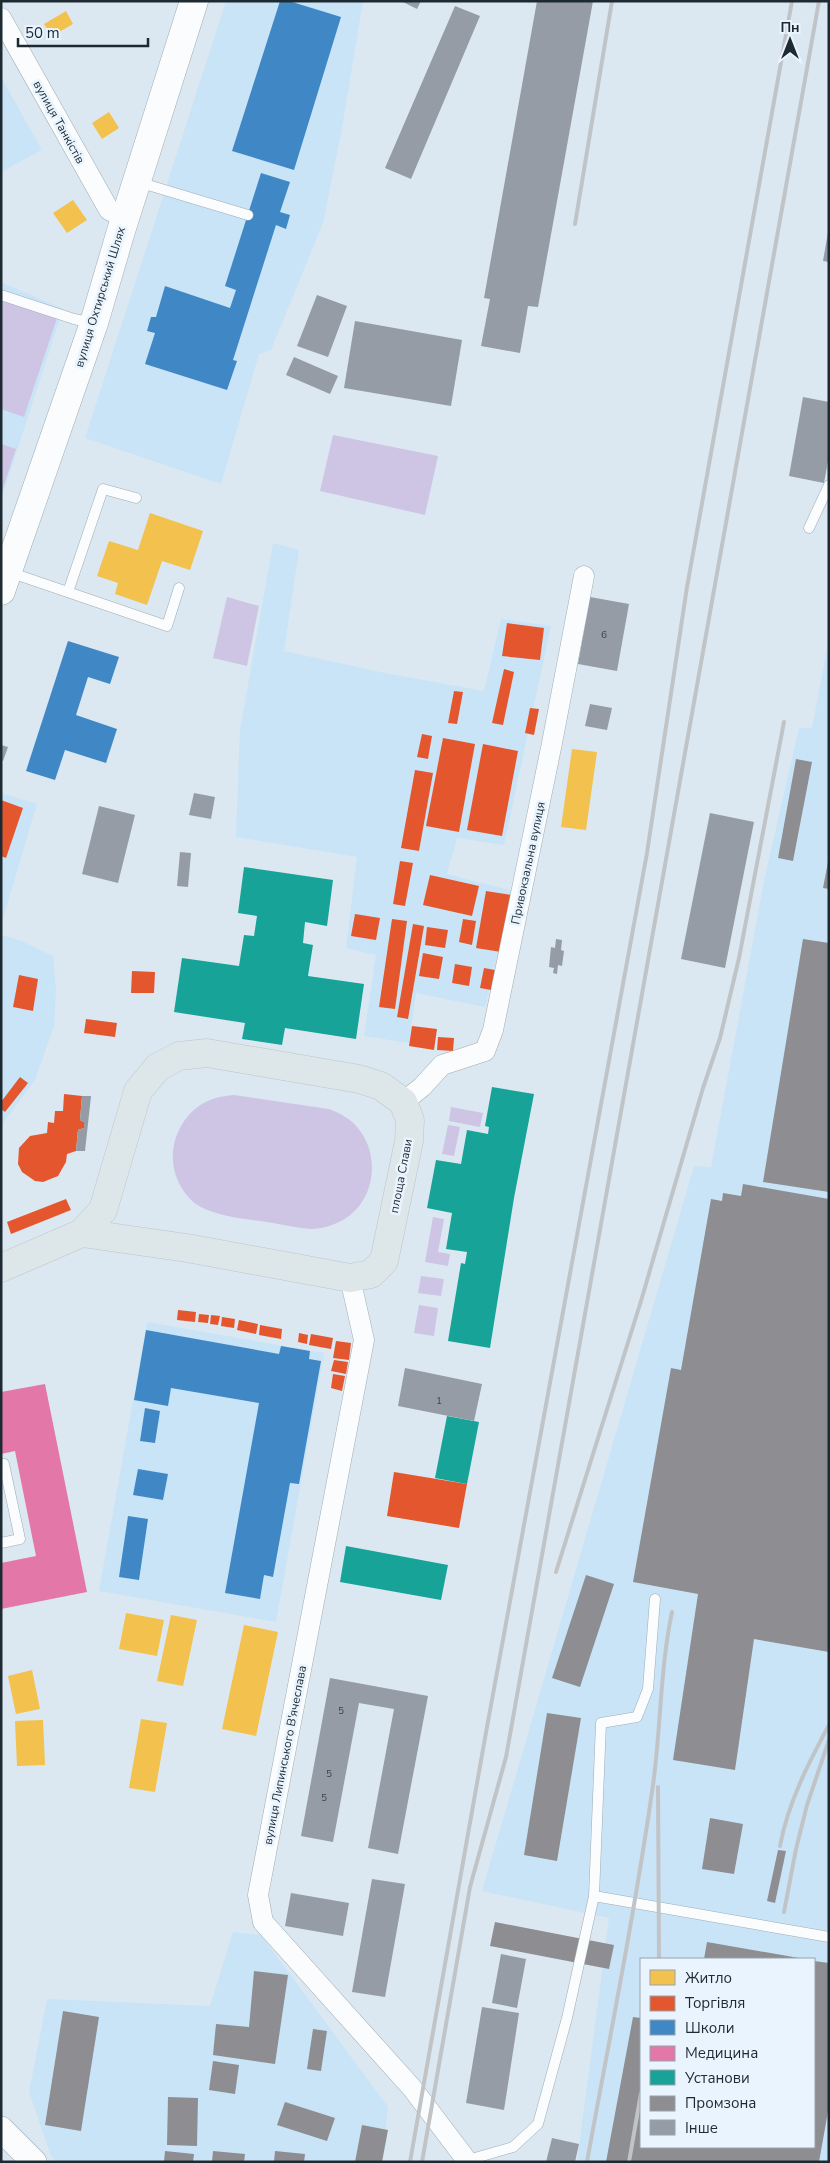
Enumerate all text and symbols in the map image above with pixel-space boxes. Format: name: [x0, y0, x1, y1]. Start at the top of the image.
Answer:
scale bar: [18, 15, 148, 47]
north arrow: [765, 15, 815, 65]
text: Пн: [780, 18, 800, 37]
text: 50 m: [25, 23, 60, 43]
street label: вулиця Танкістів: [30, 78, 89, 167]
street label: вулиця Охтирський Шлях: [71, 224, 129, 369]
house number: 6: [601, 628, 607, 642]
street label: Привокзальна вулиця: [507, 800, 549, 926]
street label: площа Слави: [386, 1138, 416, 1214]
house number: 1: [436, 1394, 442, 1408]
street label: вулиця Липинського В'ячеслава: [260, 1664, 310, 1846]
house number: 5: [338, 1704, 344, 1718]
house number: 5: [326, 1767, 332, 1781]
house number: 5: [321, 1791, 327, 1805]
legend: [640, 1958, 815, 2148]
text: Житло: [685, 1968, 732, 1988]
text: Торгівля: [685, 1993, 745, 2013]
text: Школи: [685, 2018, 734, 2038]
text: Медицина: [685, 2043, 758, 2063]
text: Установи: [684, 2068, 750, 2088]
text: Промзона: [685, 2093, 756, 2113]
text: Інше: [685, 2118, 718, 2138]

